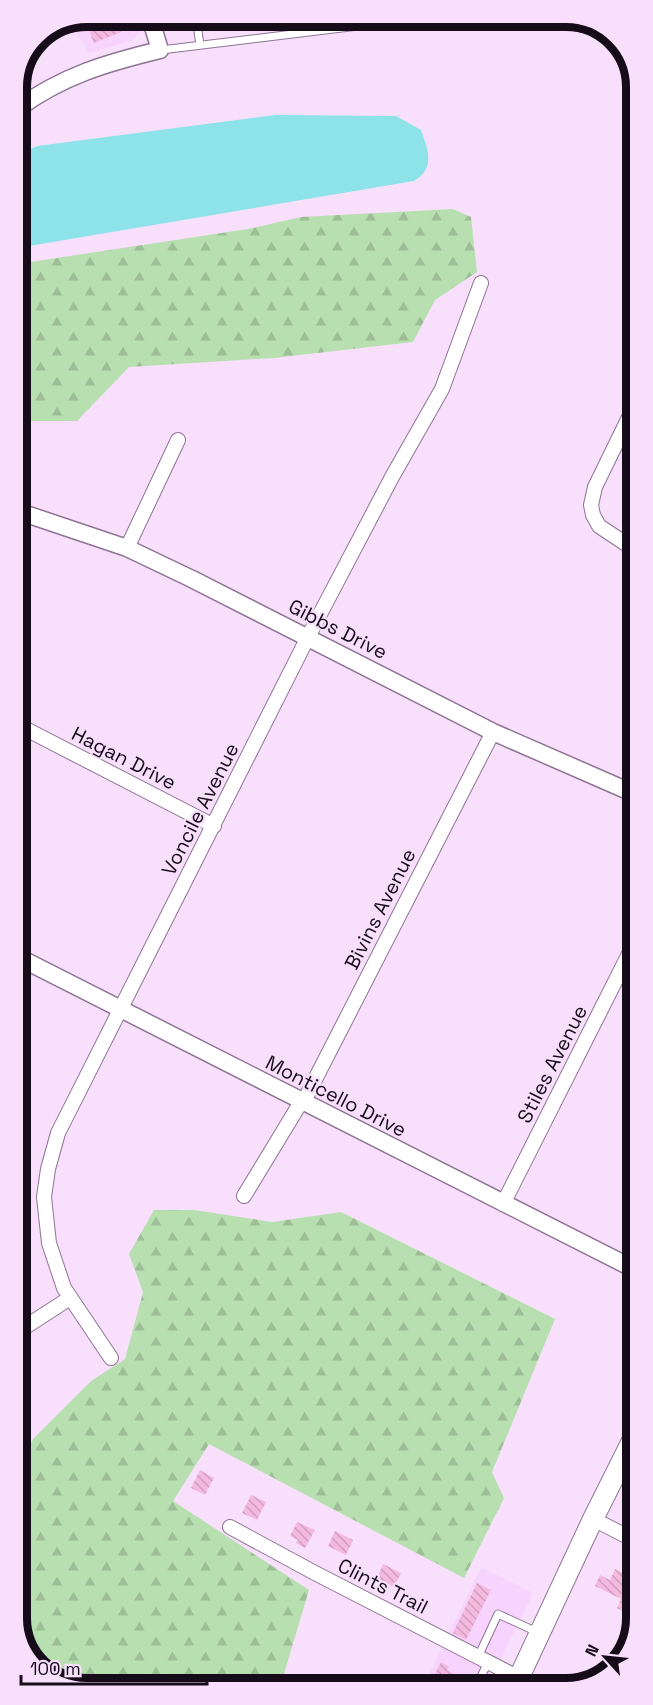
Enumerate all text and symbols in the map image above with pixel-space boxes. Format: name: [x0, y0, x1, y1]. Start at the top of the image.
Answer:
street label: Gibbs Drive: [284, 593, 392, 665]
street label: Hagan Drive: [67, 721, 181, 795]
street label: Voncile Avenue: [155, 738, 245, 880]
street label: Bivins Avenue: [338, 844, 422, 974]
street label: Stiles Avenue: [511, 1001, 593, 1127]
street label: Monticello Drive: [261, 1049, 411, 1143]
street label: Clints Trail: [334, 1552, 432, 1620]
north arrow: [575, 1627, 635, 1687]
text: N: [580, 1641, 604, 1660]
scale bar: [21, 1648, 207, 1686]
text: 100 m: [30, 1657, 81, 1680]

